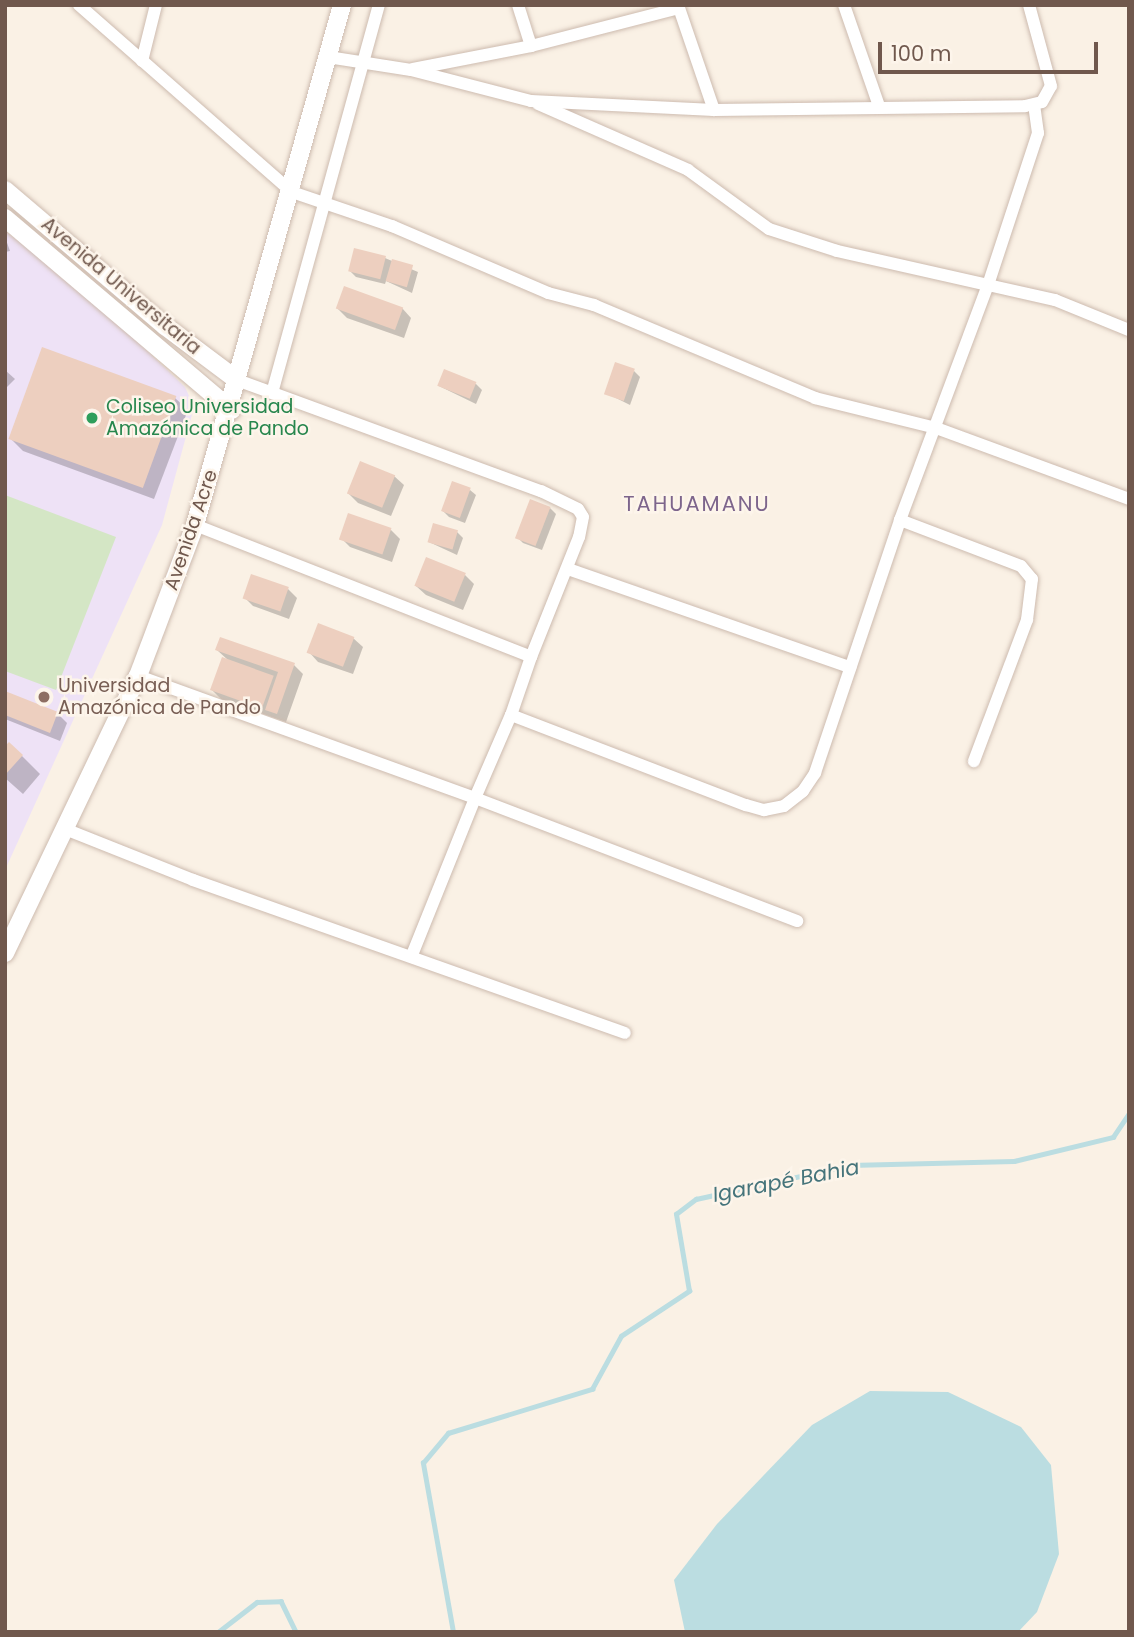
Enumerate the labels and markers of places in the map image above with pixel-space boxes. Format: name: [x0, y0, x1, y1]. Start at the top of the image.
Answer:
place label: Coliseo Universidad Amazónica de Pando: [106, 396, 309, 440]
marker: Coliseo Universidad Amazónica de Pando: [84, 410, 100, 426]
place label: Universidad Amazónica de Pando: [58, 675, 261, 719]
marker: Universidad Amazónica de Pando: [36, 689, 52, 705]

